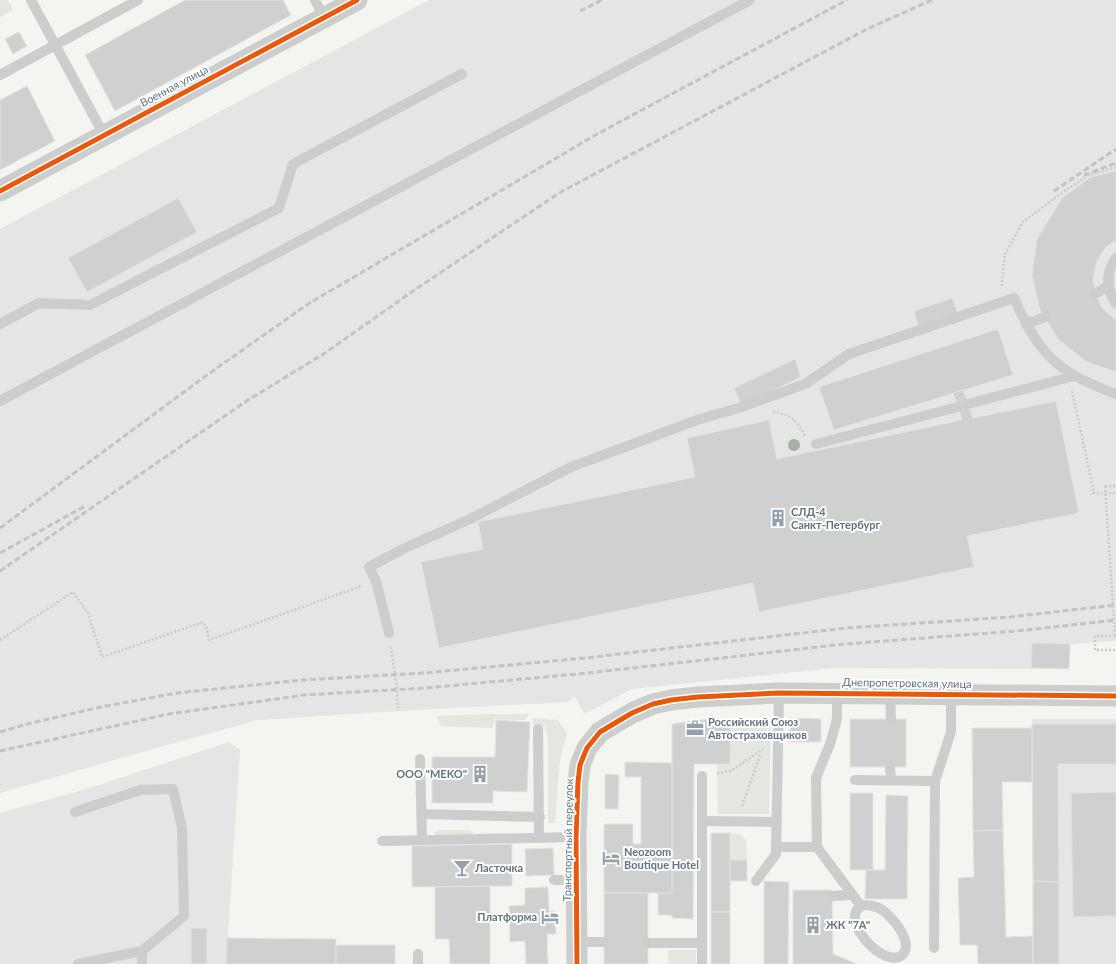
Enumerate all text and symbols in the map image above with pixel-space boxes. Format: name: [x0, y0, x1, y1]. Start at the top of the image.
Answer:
street label: Военная улица: [138, 62, 210, 109]
place label: СЛД-4 Санкт-Петербург: [791, 505, 881, 531]
building icon: СЛД-4 Санкт-Петербург: [768, 508, 788, 528]
street label: Днепропетровская улица: [842, 675, 972, 690]
place label: Российский Союз Автостраховщиков: [707, 715, 807, 741]
office icon: Российский Союз Автостраховщиков: [685, 718, 705, 738]
building icon: OOO "MEKO": [470, 764, 490, 784]
place label: OOO "MEKO": [396, 767, 467, 780]
street label: Транспортный переулок: [560, 778, 575, 902]
place label: Neozoom Boutique Hotel: [624, 845, 699, 871]
hotel icon: Neozoom Boutique Hotel: [601, 848, 621, 868]
bar icon: Ласточка: [452, 858, 472, 878]
place label: Ласточка: [474, 861, 523, 874]
hotel icon: Платформа: [540, 907, 560, 927]
place label: Платформа: [477, 910, 537, 923]
building icon: ЖК "7А": [803, 915, 823, 935]
place label: ЖК "7А": [826, 918, 870, 931]

